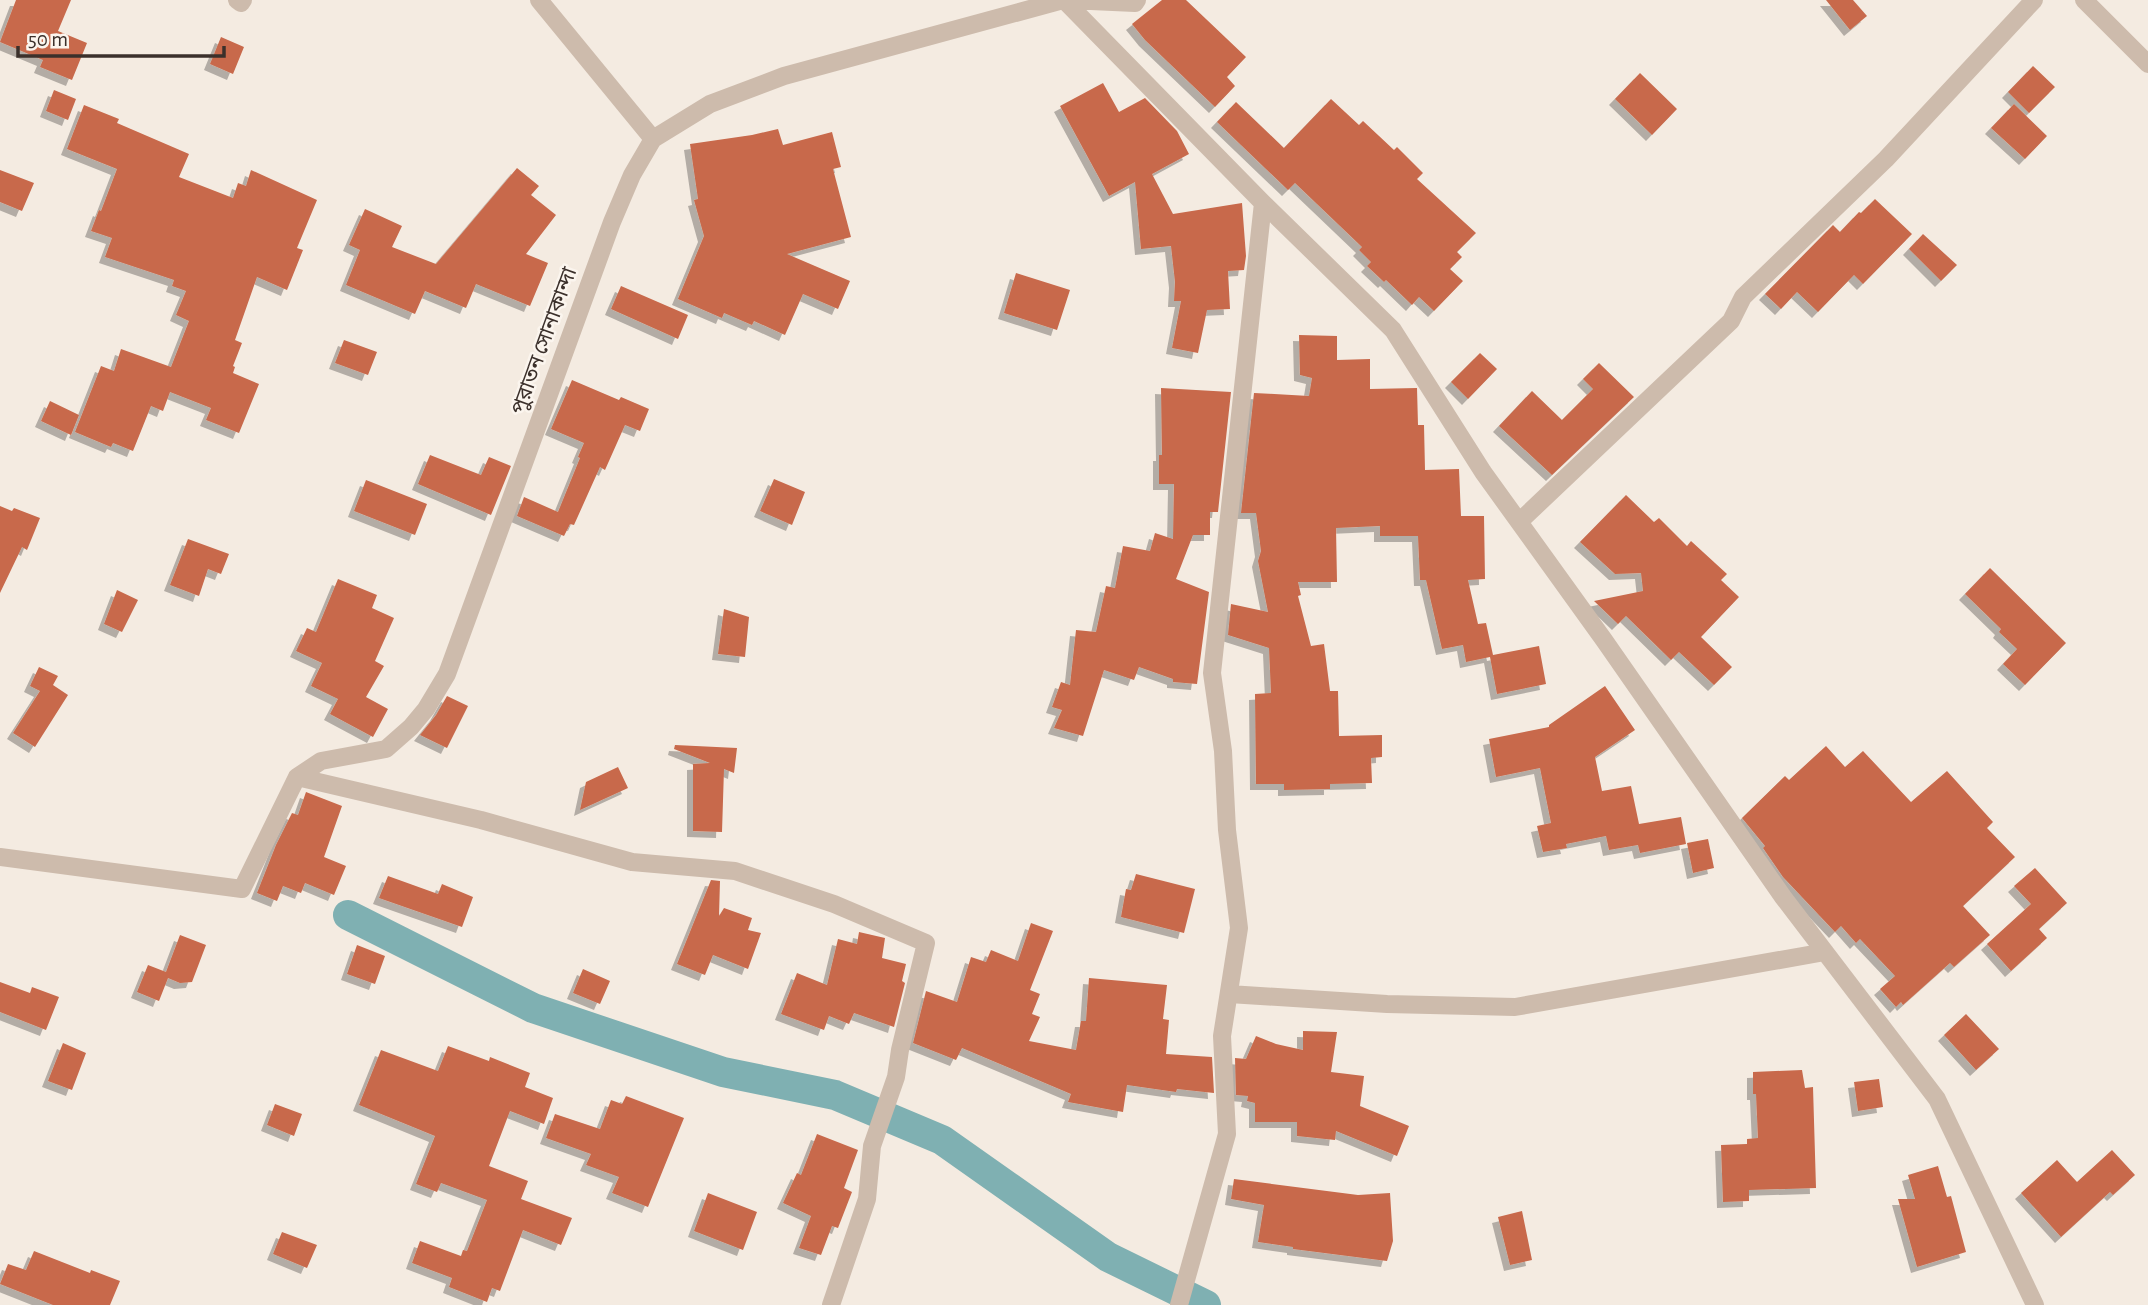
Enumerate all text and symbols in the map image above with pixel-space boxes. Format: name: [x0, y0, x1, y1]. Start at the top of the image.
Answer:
scale bar: [18, 14, 224, 58]
text: 50 m: [28, 29, 68, 50]
street label: পুরাতন সোনাকান্দা: [508, 264, 581, 418]

